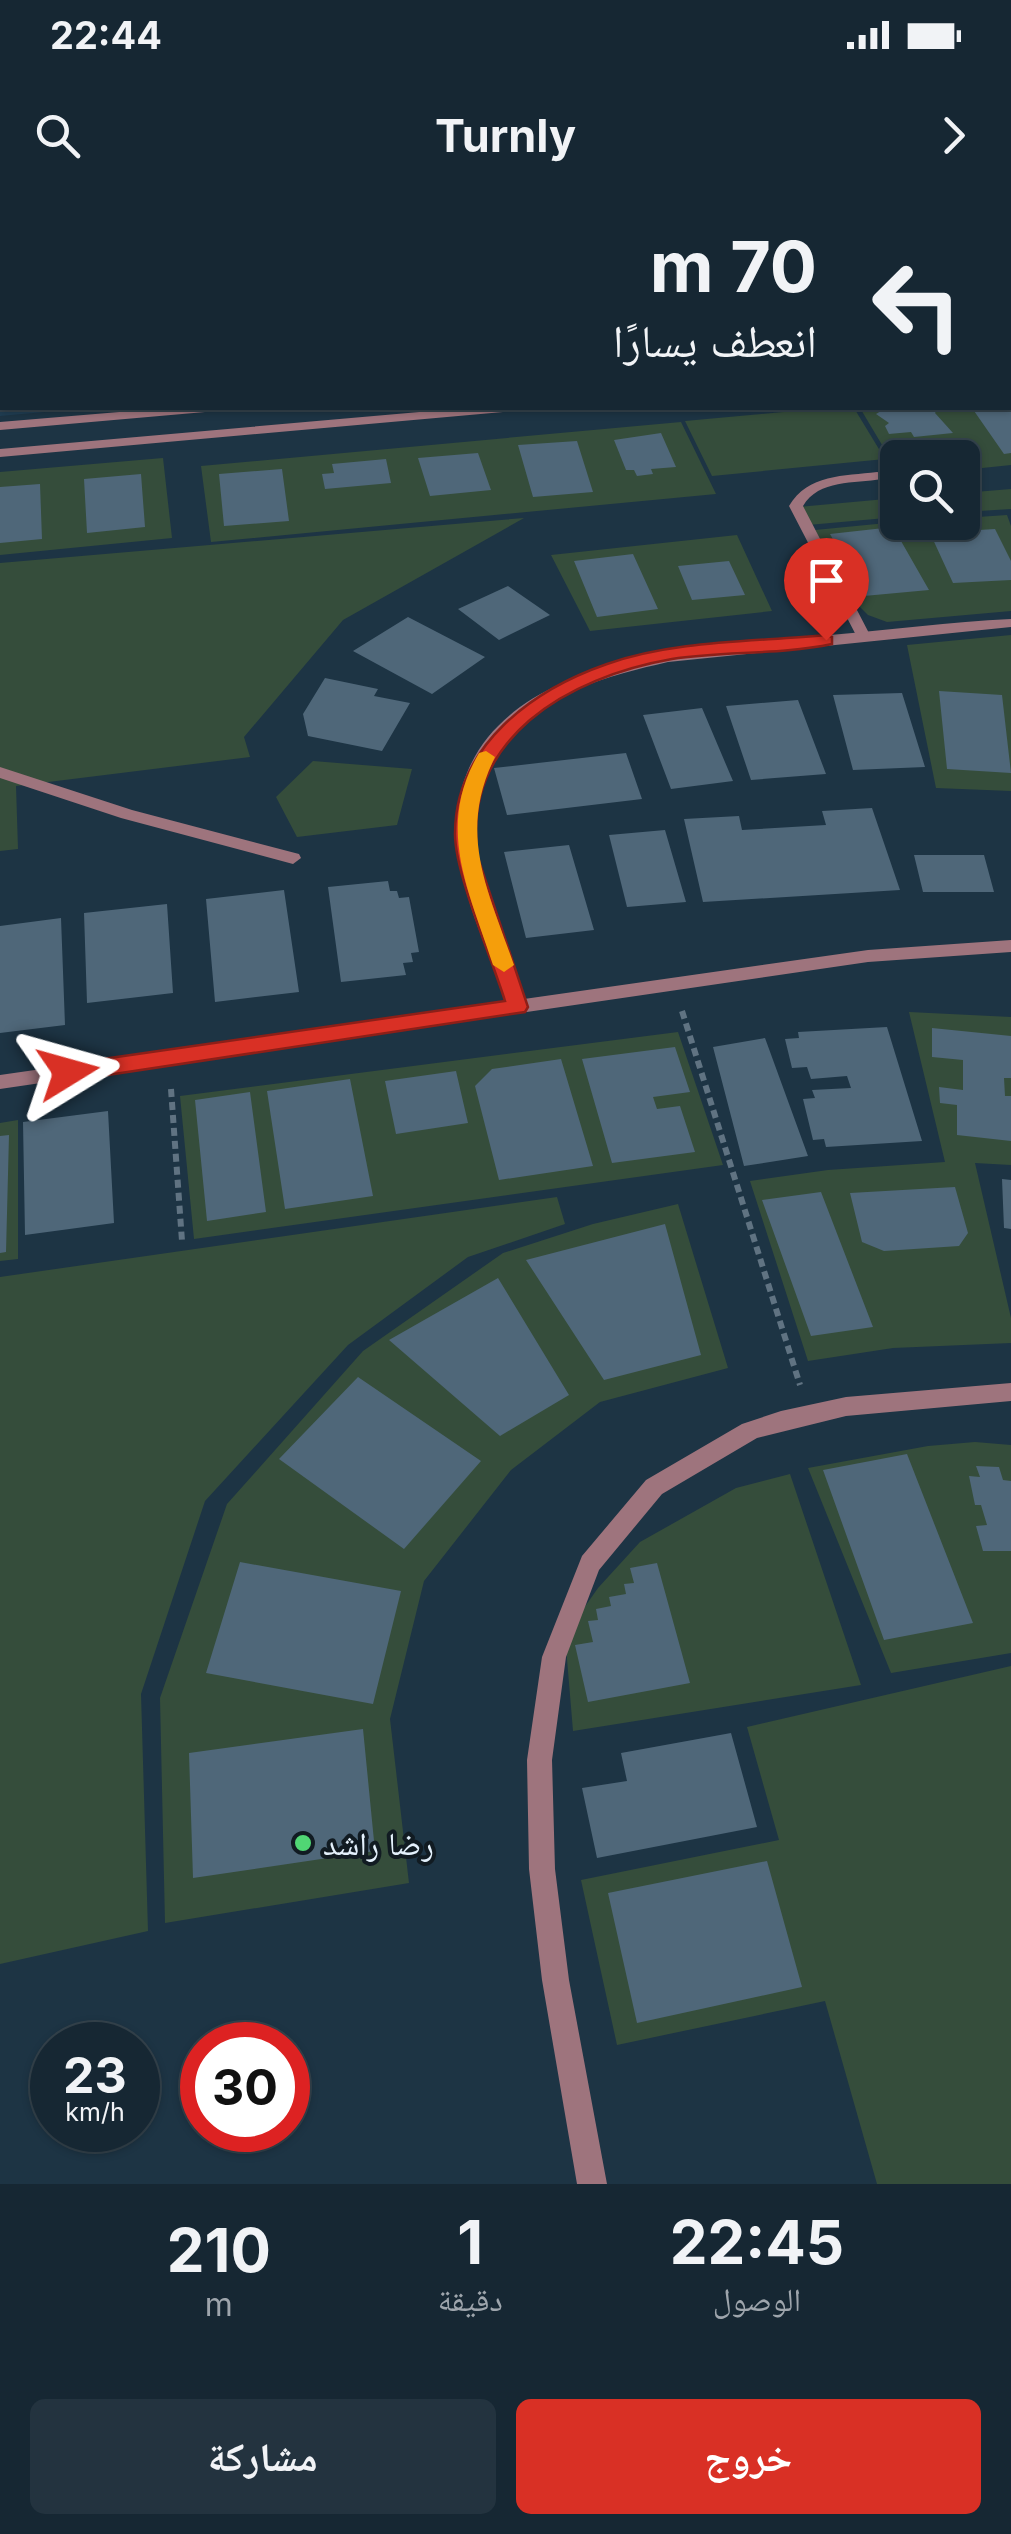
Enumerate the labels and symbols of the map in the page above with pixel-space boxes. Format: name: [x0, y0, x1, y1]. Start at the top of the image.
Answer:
pin: [784, 538, 869, 641]
position arrow: [16, 1020, 120, 1124]
place label: رضا راشد: [323, 1824, 434, 1863]
marker: رضا راشد: [292, 1832, 314, 1854]
speed limit sign: 30: [180, 2022, 310, 2152]

